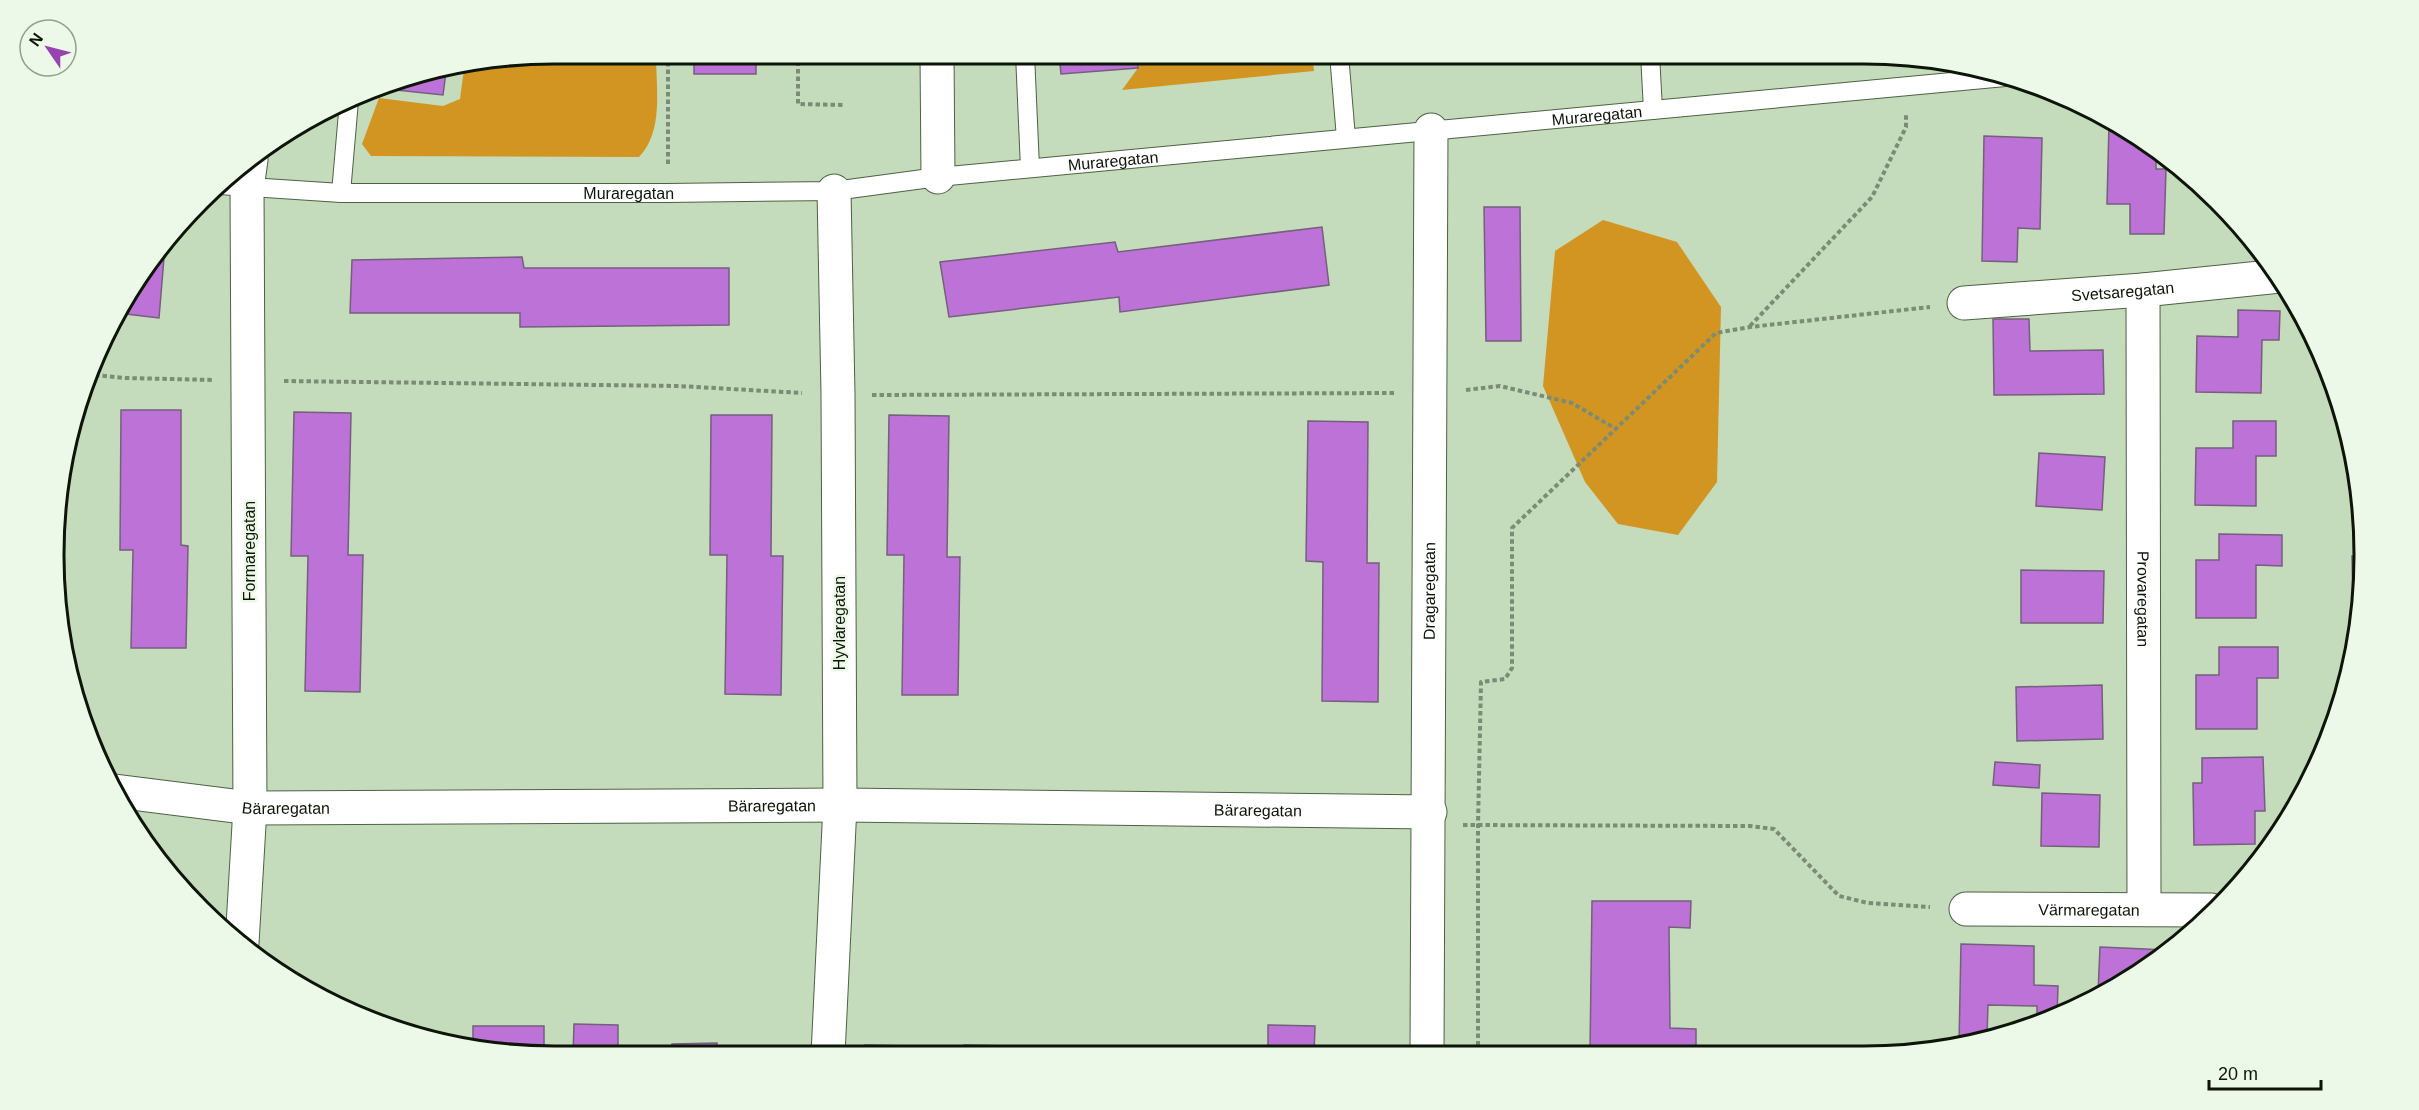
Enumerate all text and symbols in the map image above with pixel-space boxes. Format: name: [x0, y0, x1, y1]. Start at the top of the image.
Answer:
north arrow: [18, 18, 78, 78]
text: N: [26, 30, 46, 49]
street label: Muraregatan: [1551, 103, 1643, 128]
street label: Muraregatan: [1067, 148, 1159, 174]
street label: Muraregatan: [583, 185, 674, 202]
street label: Svetsaregatan: [2071, 279, 2175, 304]
street label: Formaregatan: [241, 501, 258, 601]
street label: Dragaregatan: [1421, 542, 1438, 640]
street label: Provaregatan: [2134, 551, 2152, 647]
street label: Hyvlaregatan: [831, 576, 848, 670]
street label: Bäraregatan: [728, 797, 816, 815]
street label: Bäraregatan: [241, 799, 330, 817]
street label: Bäraregatan: [1214, 801, 1302, 819]
street label: Värmaregatan: [2038, 901, 2140, 919]
scale bar: [2209, 1053, 2322, 1091]
text: 20 m: [2218, 1064, 2258, 1084]

